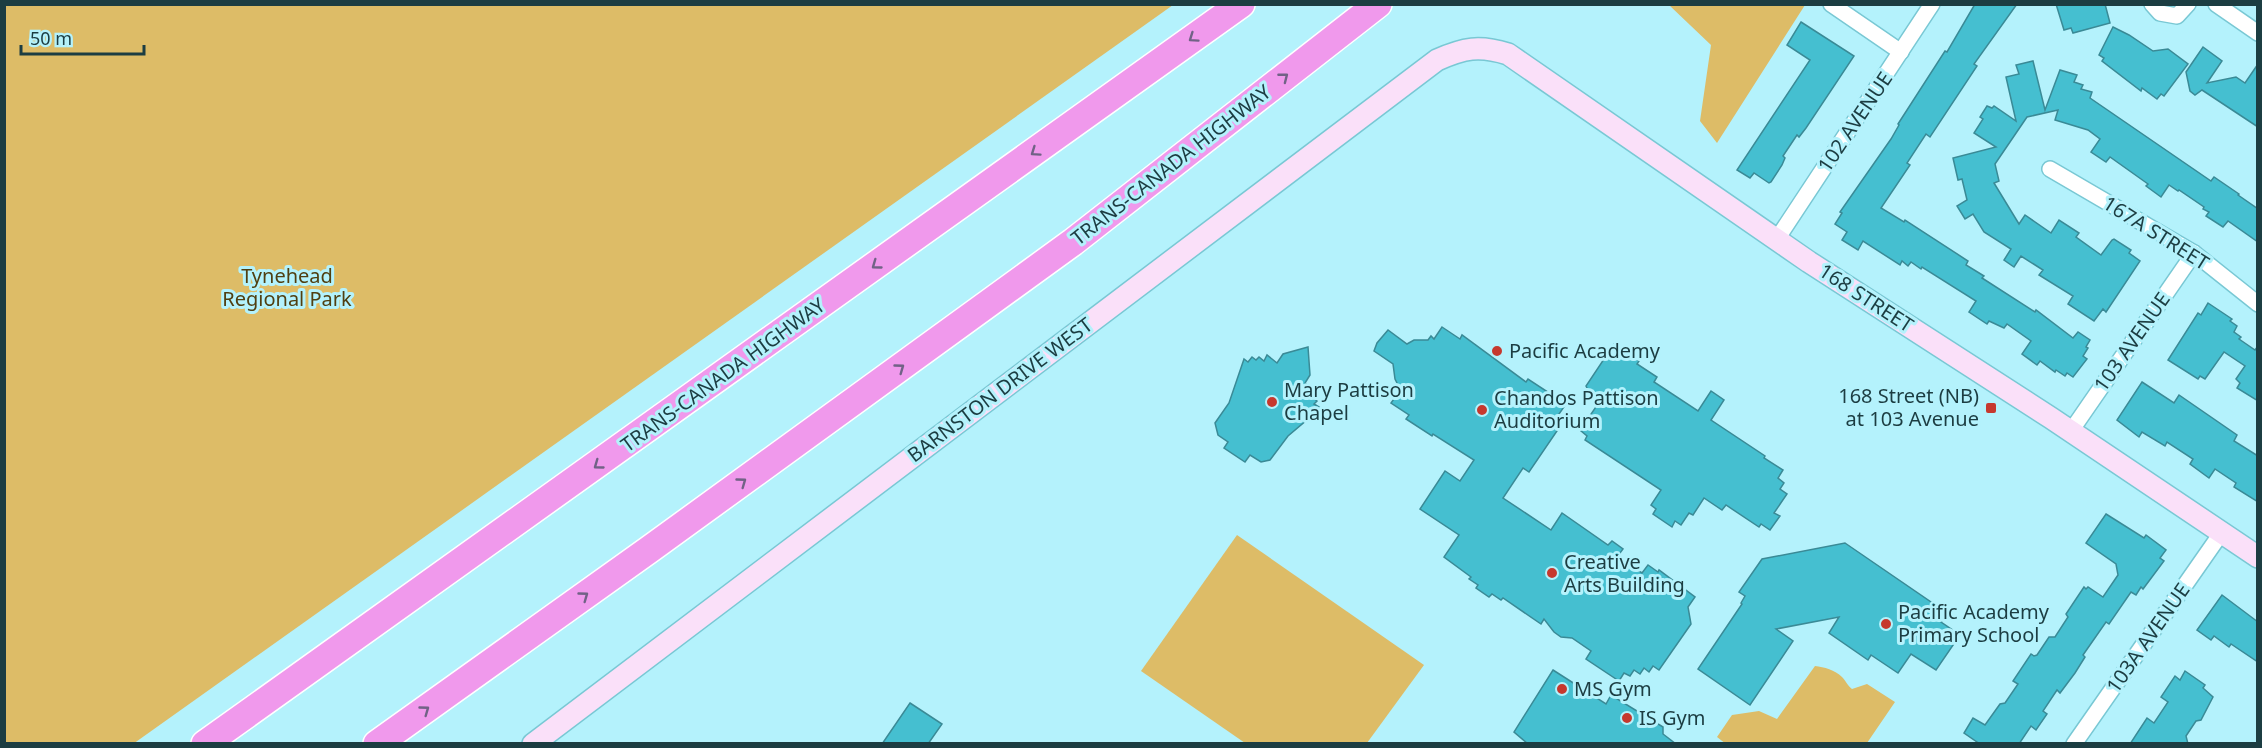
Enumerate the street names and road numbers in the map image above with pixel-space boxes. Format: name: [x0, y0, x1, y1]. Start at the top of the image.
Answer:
street label: 102 AVENUE: [1811, 66, 1898, 177]
street label: TRANS-CANADA HIGHWAY: [1065, 78, 1277, 251]
street label: 167A STREET: [2098, 189, 2214, 276]
street label: 168 STREET: [1814, 257, 1919, 338]
street label: 103 AVENUE: [2087, 287, 2176, 397]
street label: TRANS-CANADA HIGHWAY: [615, 291, 831, 458]
street label: BARNSTON DRIVE WEST: [902, 311, 1098, 468]
street label: 103A AVENUE: [2100, 577, 2195, 698]

